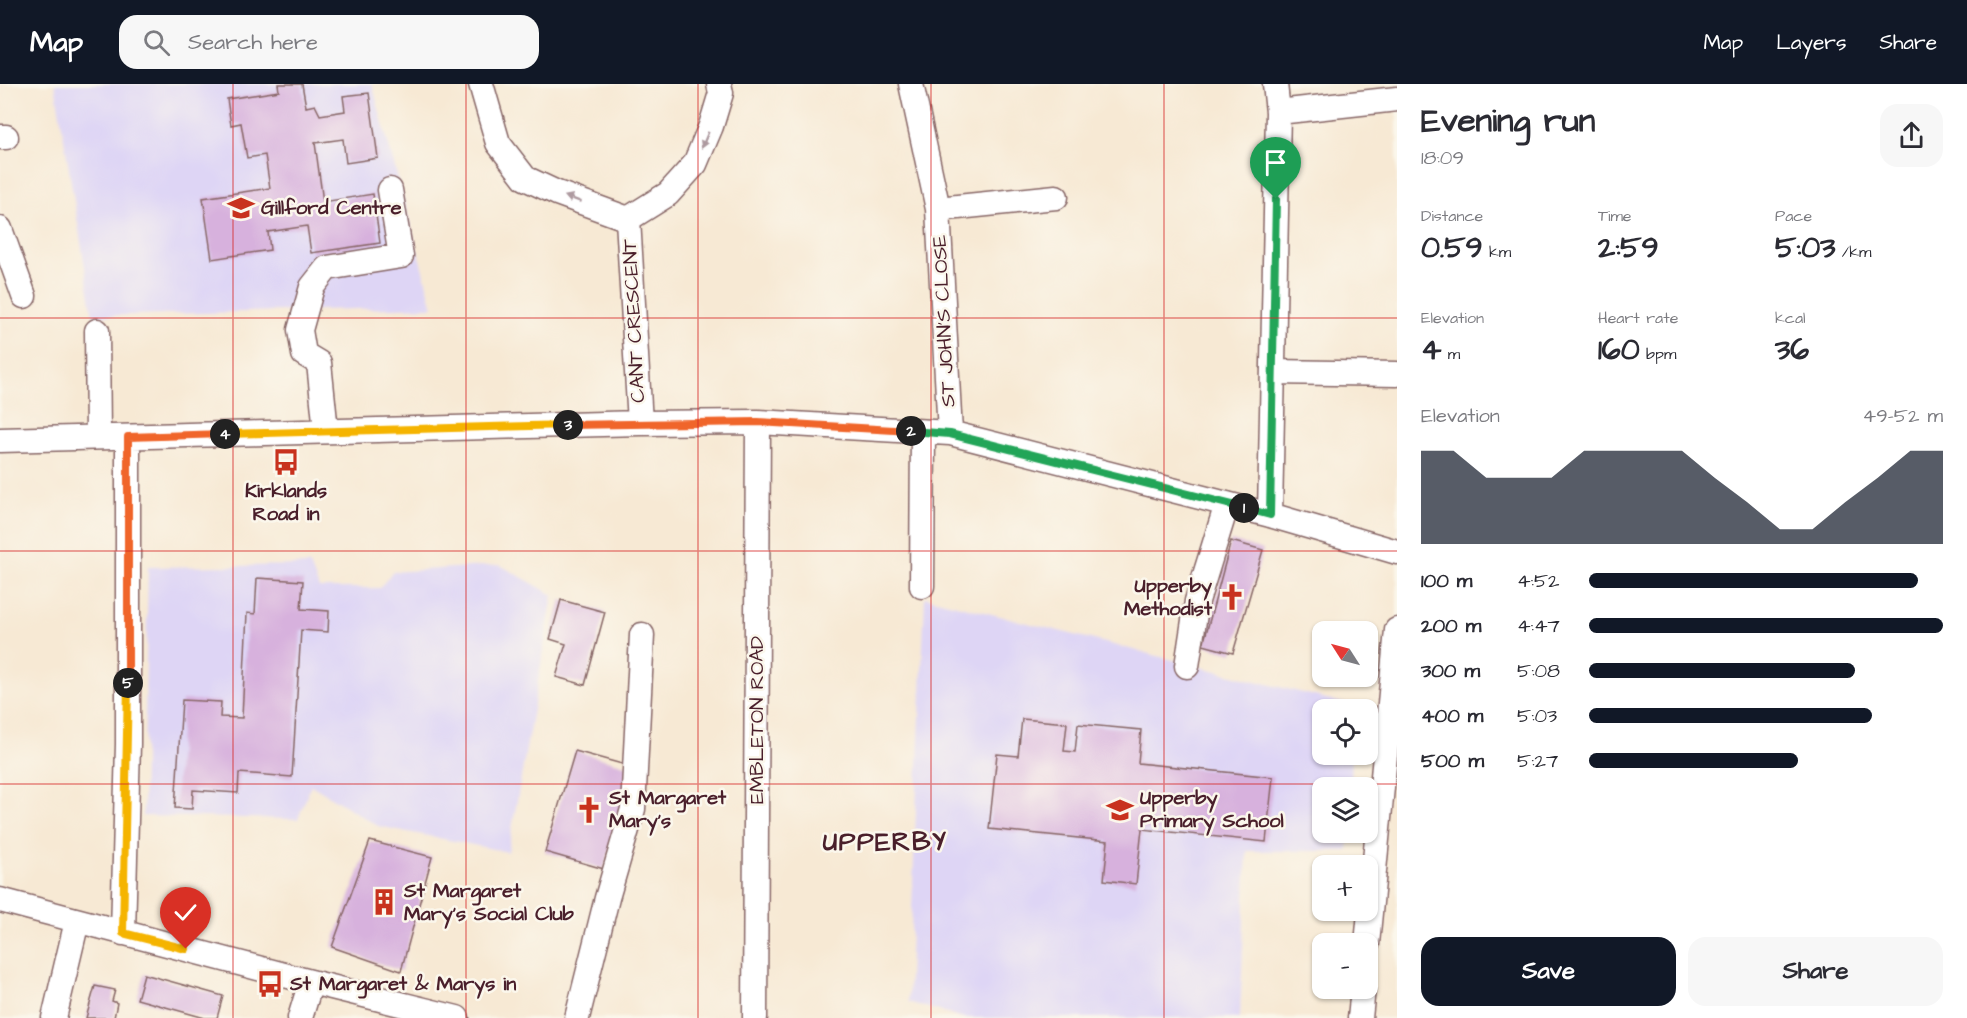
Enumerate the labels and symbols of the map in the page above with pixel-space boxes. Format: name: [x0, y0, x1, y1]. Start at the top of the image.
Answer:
one-way arrow: [700, 131, 710, 149]
pin: [1250, 137, 1301, 199]
school or university icon: Gillford Centre: [226, 193, 256, 223]
place label: Gillford Centre: [261, 194, 402, 222]
one-way arrow: [564, 194, 582, 204]
street label: ST JOHN'S CLOSE: [926, 234, 962, 408]
street label: CANT CRESCENT: [616, 238, 652, 404]
pin: 3: [553, 410, 583, 440]
pin: 2: [896, 416, 926, 446]
pin: 4: [210, 419, 240, 449]
bus stop icon: Kirklands Road in: [271, 447, 301, 477]
place label: Kirklands Road in: [245, 477, 327, 528]
pin: 1: [1229, 493, 1259, 523]
place label: Upperby Methodist: [1124, 572, 1213, 623]
church icon: Upperby Methodist: [1217, 582, 1247, 612]
north arrow: [1312, 621, 1378, 687]
street label: EMBLETON ROAD: [743, 636, 771, 804]
pin: 5: [113, 668, 143, 698]
place label: St Margaret Mary's: [608, 784, 727, 836]
place label: Upperby Primary School: [1140, 784, 1284, 836]
church icon: St Margaret Mary's: [574, 795, 604, 825]
school or university icon: Upperby Primary School: [1105, 795, 1135, 825]
district label: UPPERBY: [823, 824, 947, 860]
place label: St Margaret Mary's Social Club: [403, 877, 575, 929]
pin: [160, 887, 211, 949]
building icon: St Margaret Mary's Social Club: [369, 887, 399, 917]
bus stop icon: St Margaret & Marys in: [255, 969, 285, 999]
place label: St Margaret & Marys in: [289, 970, 516, 999]

